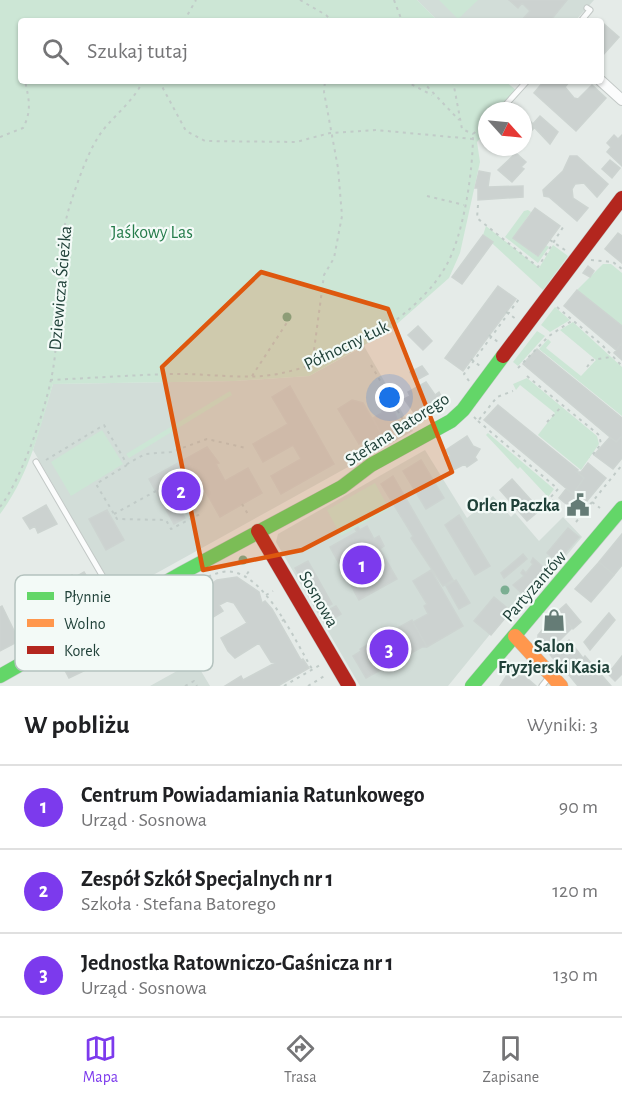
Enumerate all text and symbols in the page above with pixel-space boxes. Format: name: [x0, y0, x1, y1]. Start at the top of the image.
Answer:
search box: [18, 18, 604, 84]
icon: search: [39, 35, 72, 68]
text: Szukaj tutaj: [87, 40, 188, 62]
north arrow: [478, 102, 532, 156]
park label: Jaśkowy Las: [111, 224, 193, 242]
street label: Dziewicza Ścieżka: [44, 225, 75, 351]
street label: Północny Łuk: [301, 317, 392, 374]
your location: [375, 383, 404, 412]
street label: Stefana Batorego: [342, 390, 453, 470]
pin: 2: [162, 468, 201, 514]
public building icon: Orlen Paczka: [565, 492, 591, 518]
place label: Orlen Paczka: [467, 497, 560, 515]
pin: 1: [342, 542, 382, 588]
street label: Partyzantów: [499, 548, 570, 626]
street label: Sosnowa: [295, 568, 341, 631]
legend: [15, 575, 213, 671]
text: Płynnie: [64, 589, 111, 606]
shop icon: Salon Fryzjerski Kasia: [541, 607, 567, 633]
text: Wolno: [64, 616, 106, 632]
pin: 3: [370, 626, 408, 672]
place label: Salon Fryzjerski Kasia: [498, 638, 610, 677]
text: Korek: [64, 643, 101, 659]
text: W pobliżu: [24, 712, 130, 738]
text: Wyniki: 3: [527, 715, 598, 735]
text: Centrum Powiadamiania Ratunkowego: [81, 784, 425, 806]
text: 1: [40, 797, 47, 817]
text: 90 m: [559, 797, 598, 817]
text: Urząd · Sosnowa: [81, 810, 207, 830]
text: Zespół Szkół Specjalnych nr 1: [81, 868, 333, 890]
text: 2: [39, 881, 48, 901]
text: 120 m: [552, 881, 598, 901]
text: Szkoła · Stefana Batorego: [81, 894, 276, 914]
text: Jednostka Ratowniczo-Gaśnicza nr 1: [81, 952, 393, 974]
text: 3: [39, 965, 48, 985]
text: 130 m: [553, 965, 598, 985]
text: Urząd · Sosnowa: [81, 978, 207, 998]
tab: Mapa: [83, 1032, 118, 1087]
tab: Trasa: [284, 1032, 317, 1087]
tab: Zapisane: [483, 1032, 539, 1087]

